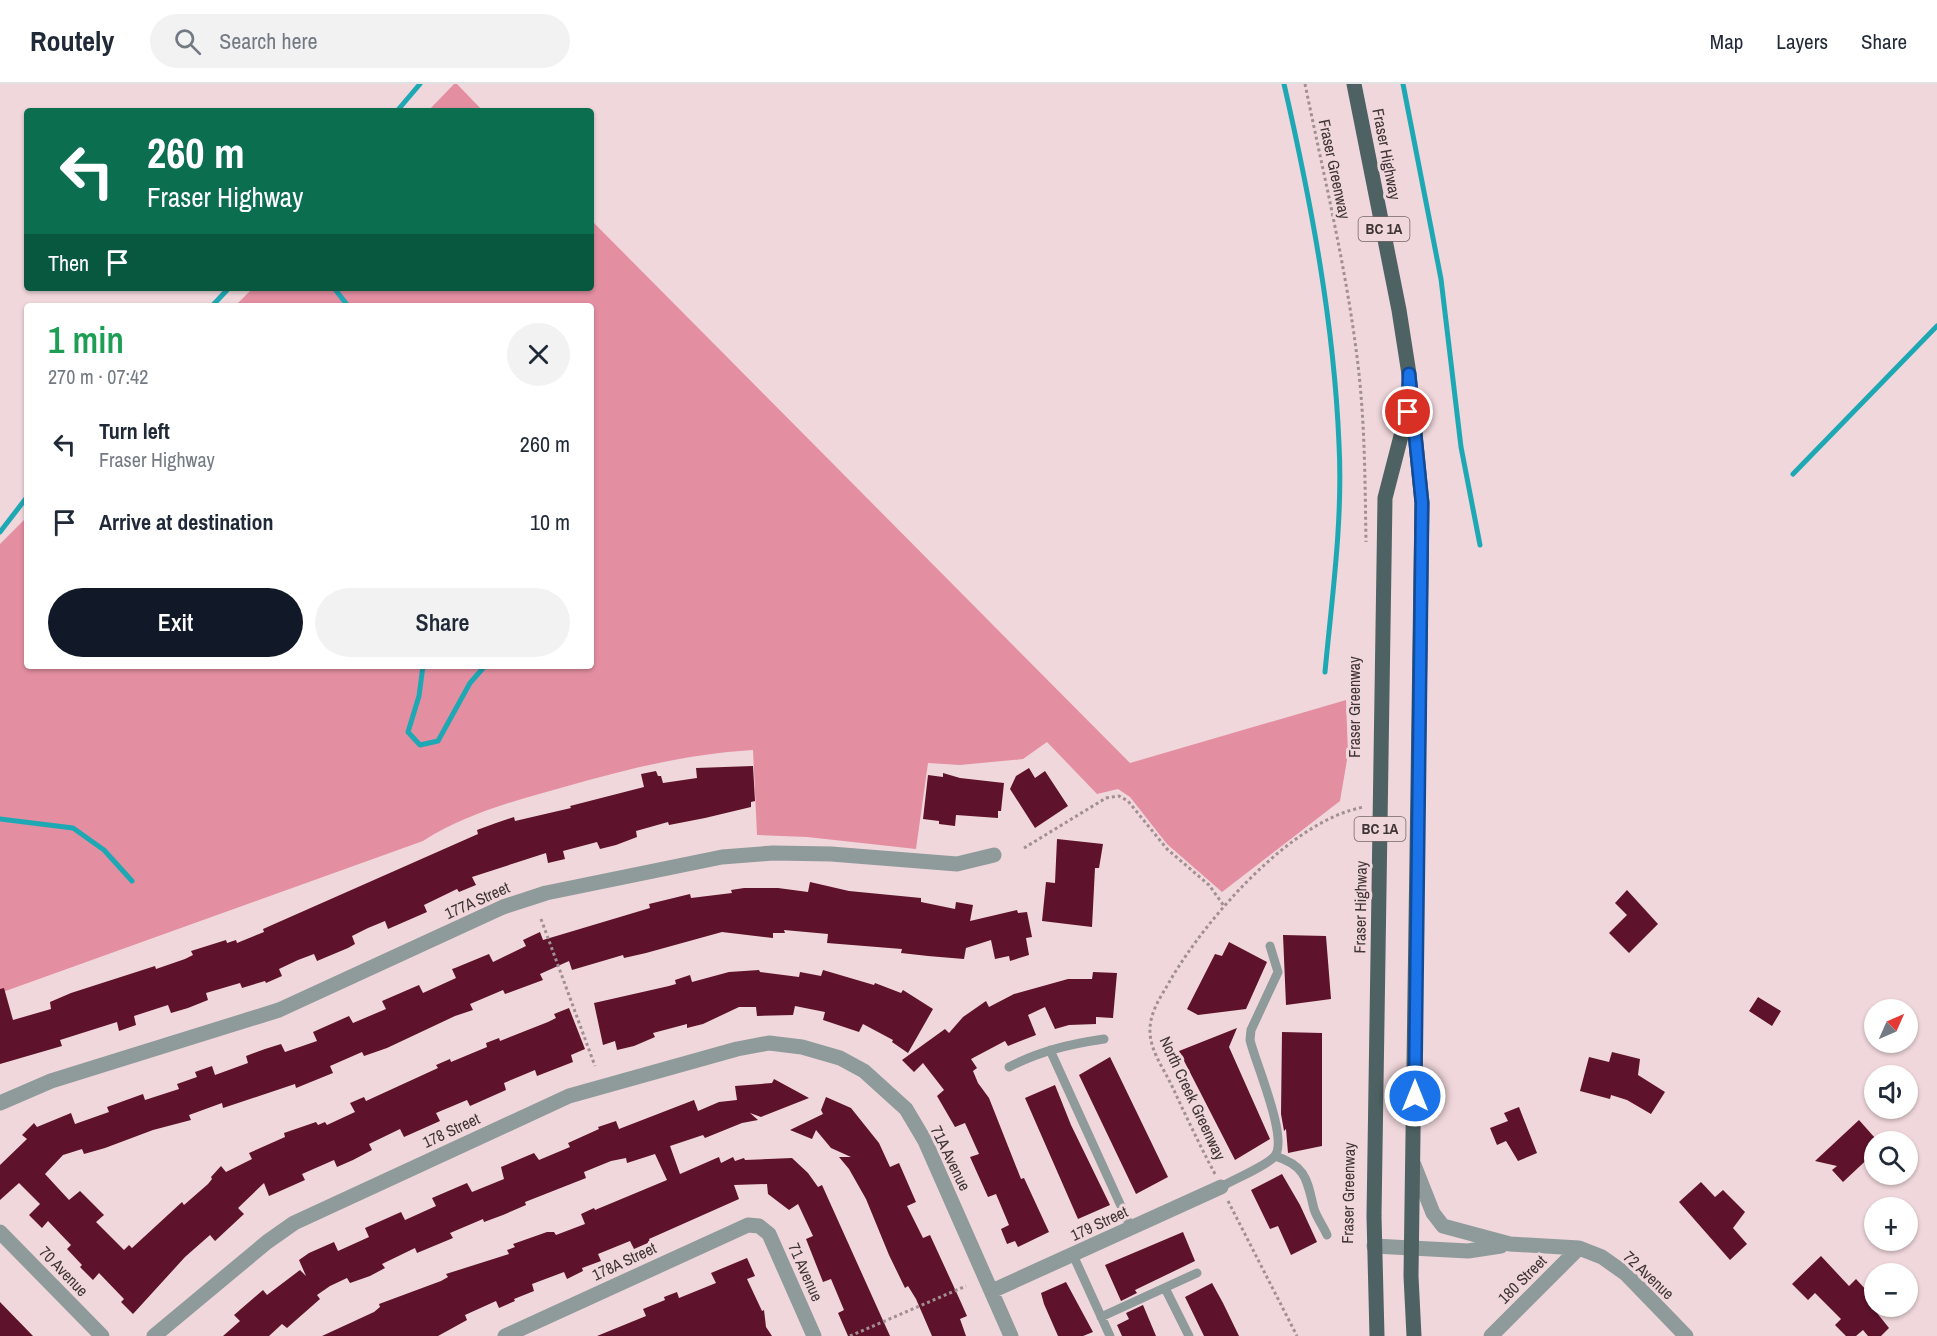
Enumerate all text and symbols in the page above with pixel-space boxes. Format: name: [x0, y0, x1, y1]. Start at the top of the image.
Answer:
search box: [150, 14, 570, 68]
text: Routely: [30, 22, 114, 60]
icon: search: [171, 25, 204, 58]
text: Search here: [219, 26, 317, 56]
text: Map: [1710, 27, 1743, 56]
text: Layers: [1776, 27, 1828, 56]
text: Share: [1861, 27, 1907, 56]
street label: Fraser Highway: [1367, 106, 1407, 202]
street label: Fraser Greenway: [1314, 117, 1356, 221]
text: 260 m: [147, 125, 245, 181]
icon: left: [48, 132, 126, 210]
text: Fraser Highway: [147, 179, 303, 215]
road number: BC 1A: [1358, 217, 1410, 241]
icon: arrive: [101, 246, 134, 279]
text: Then: [48, 248, 89, 278]
text: 1 min: [48, 316, 124, 364]
button: close: [507, 323, 570, 386]
text: 270 m · 07:42: [48, 363, 148, 390]
pin: [1382, 386, 1433, 437]
icon: arrive: [1391, 395, 1424, 428]
text: Turn left: [99, 416, 170, 446]
icon: left: [48, 428, 81, 461]
text: 260 m: [520, 429, 570, 459]
text: Fraser Highway: [99, 446, 215, 473]
icon: arrive: [48, 506, 81, 539]
text: Arrive at destination: [99, 507, 273, 537]
text: 10 m: [530, 507, 570, 537]
button: Exit: [48, 588, 303, 657]
button: Share: [315, 588, 570, 657]
street label: Fraser Greenway: [1343, 656, 1365, 758]
road number: BC 1A: [1354, 817, 1406, 841]
street label: Fraser Highway: [1348, 860, 1372, 953]
street label: 177A Street: [441, 876, 513, 924]
north arrow: [1864, 999, 1918, 1053]
map controls: [1864, 999, 1918, 1317]
street label: North Creek Greenway: [1155, 1033, 1232, 1164]
position arrow: [1383, 1064, 1447, 1128]
button: sound: [1864, 1065, 1918, 1119]
street label: 178 Street: [419, 1107, 483, 1153]
street label: 71A Avenue: [926, 1122, 976, 1194]
button: search: [1864, 1131, 1918, 1185]
street label: Fraser Greenway: [1336, 1142, 1360, 1244]
button: +: [1864, 1197, 1918, 1251]
street label: 179 Street: [1067, 1200, 1131, 1246]
street label: 178A Street: [588, 1236, 660, 1285]
street label: 71 Avenue: [783, 1239, 829, 1305]
street label: 70 Avenue: [35, 1241, 93, 1301]
street label: 72 Avenue: [1619, 1246, 1679, 1304]
street label: 180 Street: [1493, 1250, 1551, 1308]
button: −: [1864, 1263, 1918, 1317]

